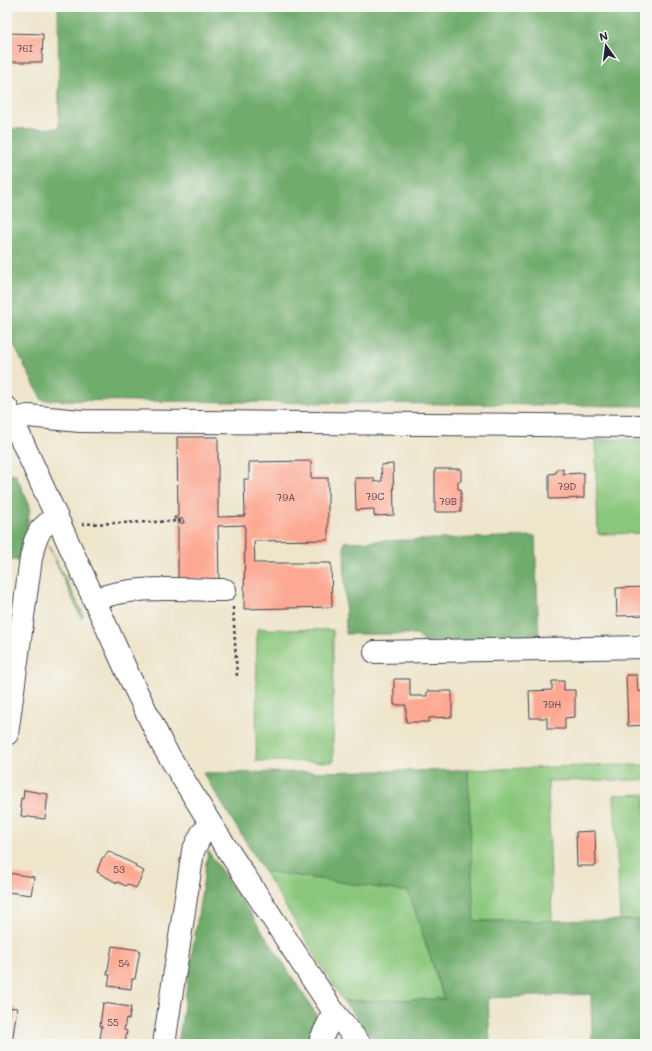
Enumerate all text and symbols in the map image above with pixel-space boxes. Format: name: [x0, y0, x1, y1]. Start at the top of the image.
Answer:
north arrow: [586, 26, 626, 66]
text: N: [598, 28, 609, 44]
house number: 76I: [17, 41, 34, 55]
house number: 79D: [558, 479, 576, 493]
house number: 79C: [366, 489, 384, 503]
house number: 79A: [277, 490, 295, 504]
house number: 79B: [439, 494, 457, 508]
house number: 79H: [543, 697, 561, 711]
house number: 53: [113, 862, 125, 876]
house number: 54: [118, 956, 130, 970]
house number: 55: [107, 1015, 119, 1029]

